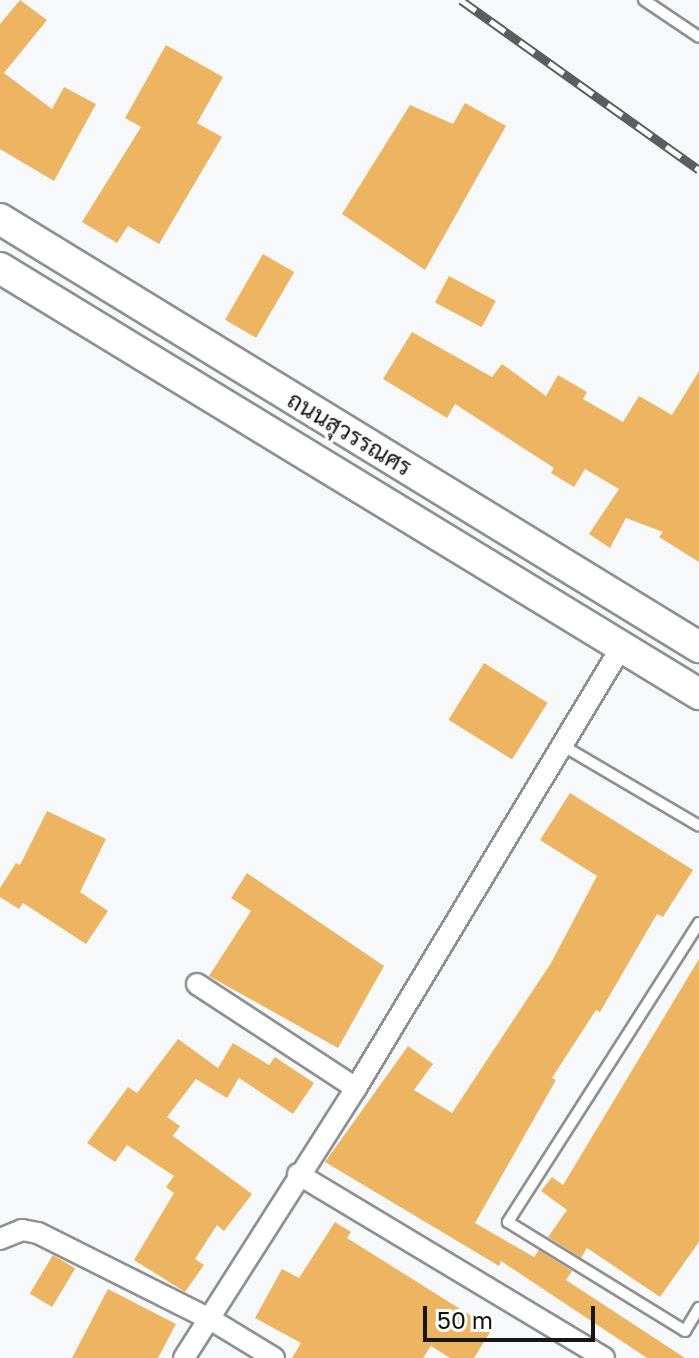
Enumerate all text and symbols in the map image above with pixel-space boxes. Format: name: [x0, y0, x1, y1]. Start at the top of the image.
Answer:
street label: ถนนสุวรรณศร: [283, 385, 417, 481]
scale bar: [427, 1290, 599, 1340]
text: 50 m: [437, 1305, 493, 1334]

